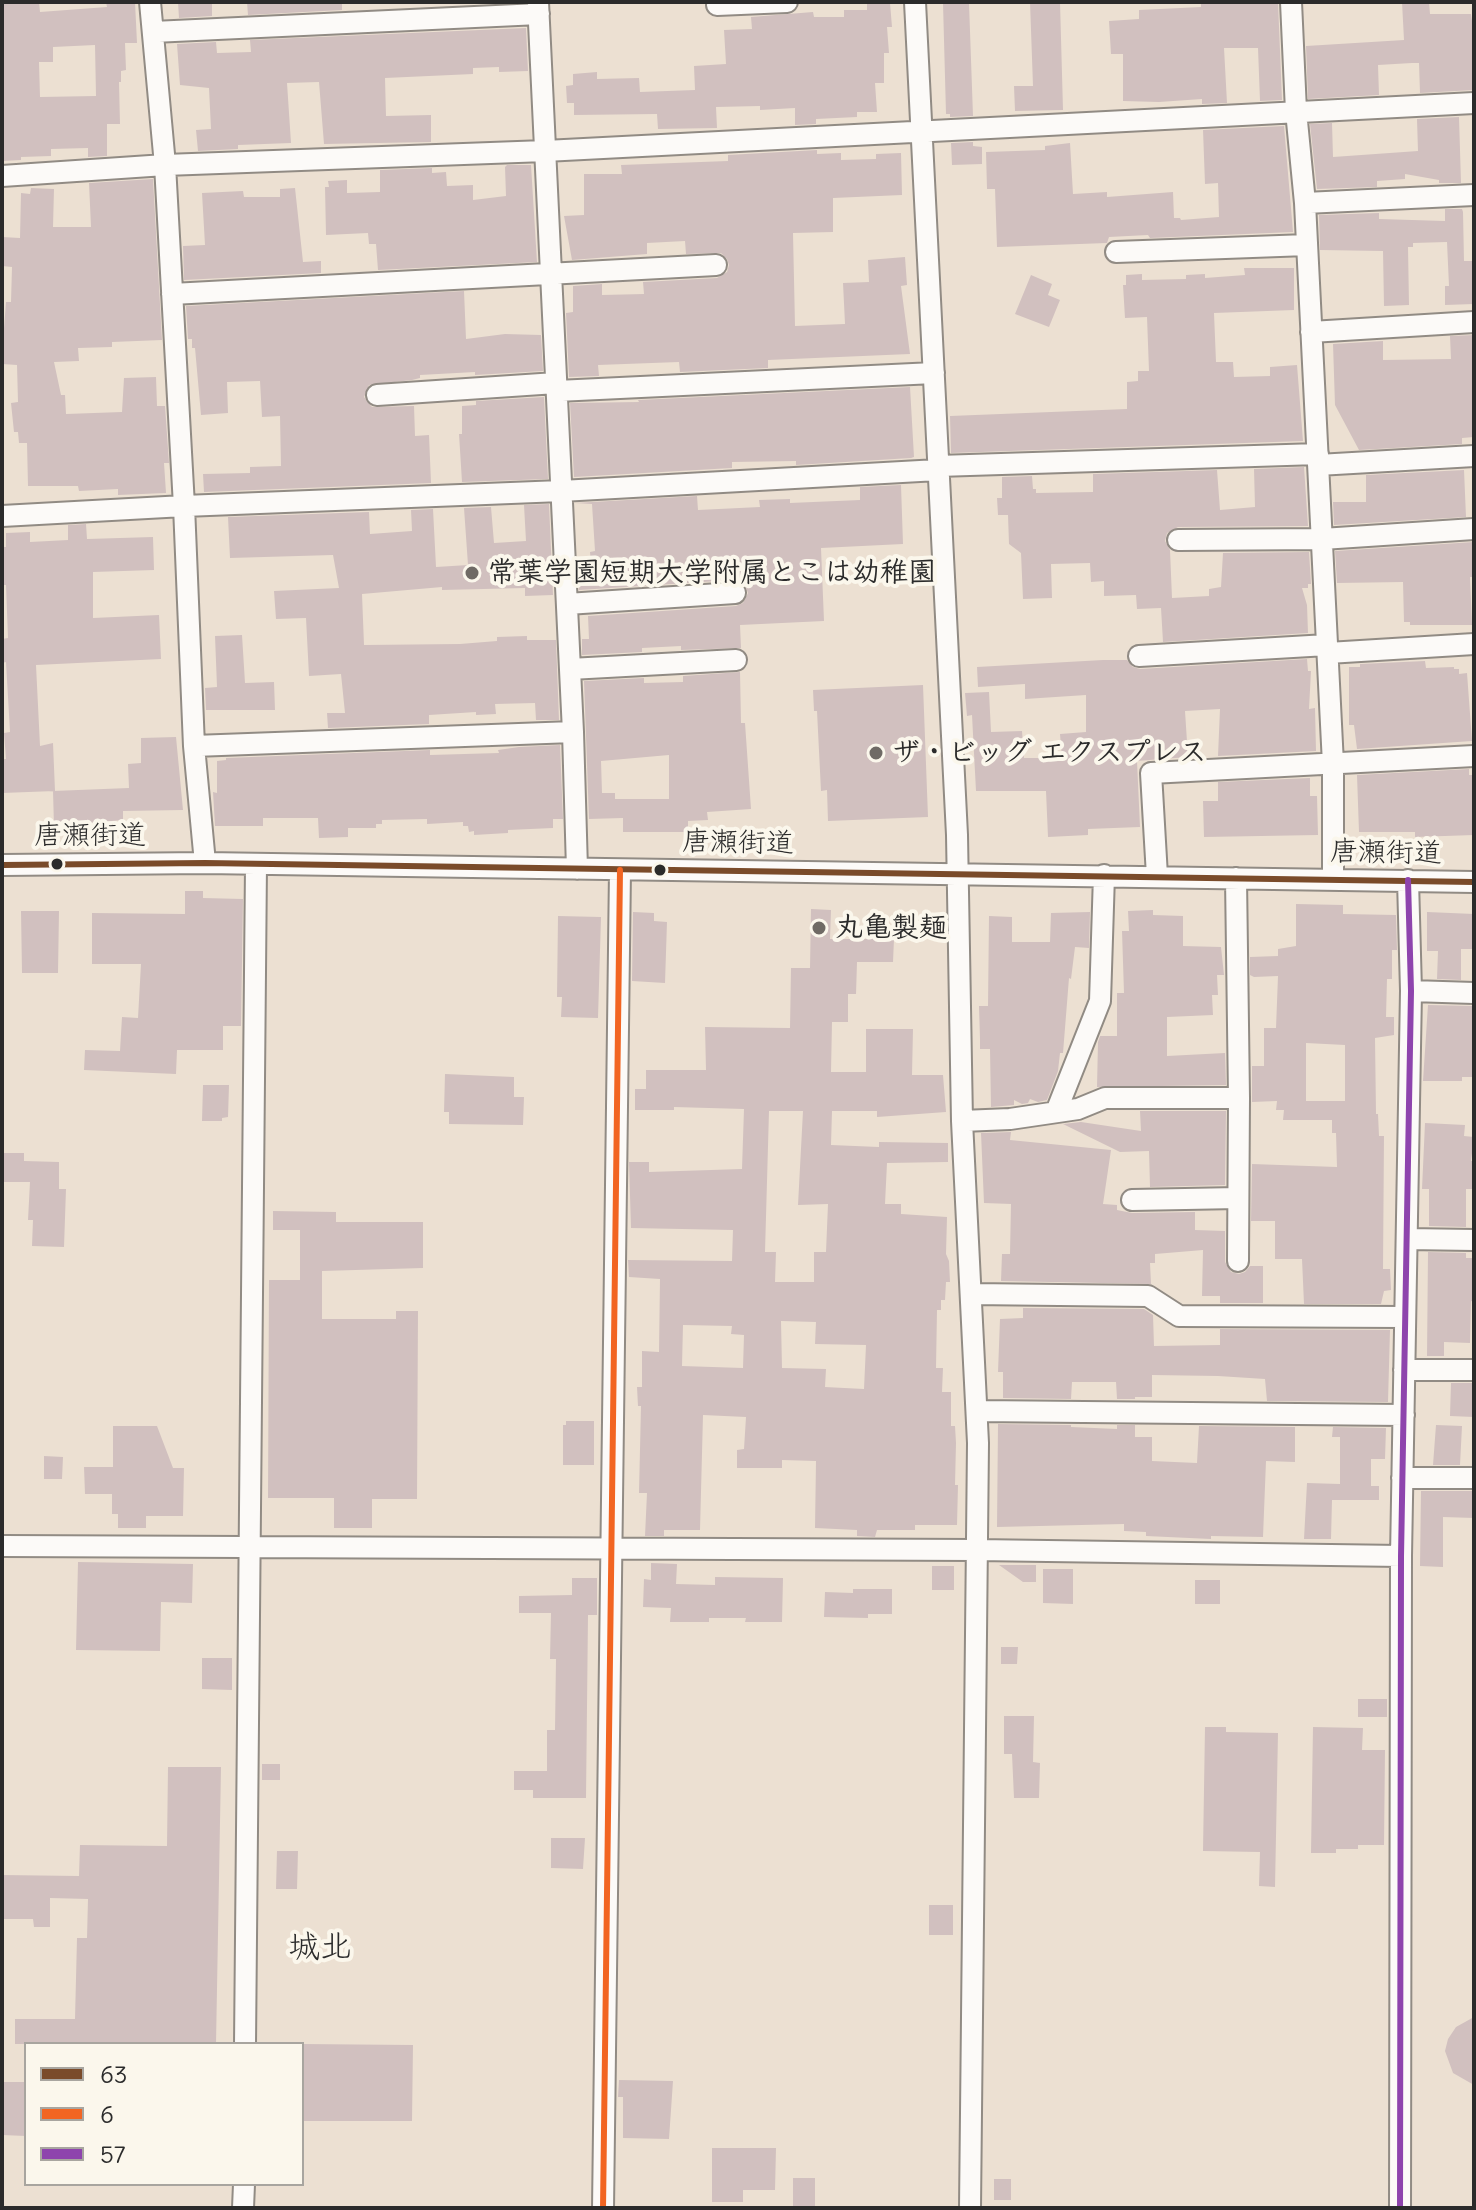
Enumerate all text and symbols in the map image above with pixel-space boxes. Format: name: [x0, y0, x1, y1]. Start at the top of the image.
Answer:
place label: 常葉学園短期大学附属とこは幼稚園: [488, 556, 936, 590]
marker: 常葉学園短期大学附属とこは幼稚園: [463, 564, 481, 582]
place label: ザ・ビッグ エクスプレス: [892, 736, 1207, 770]
marker: ザ・ビッグ エクスプレス: [867, 744, 885, 762]
street label: 唐瀬街道: [34, 819, 146, 853]
street label: 唐瀬街道: [682, 825, 794, 861]
street label: 唐瀬街道: [1330, 835, 1442, 871]
unlabelled marker: [49, 856, 65, 872]
unlabelled marker: [652, 862, 668, 878]
place label: 丸亀製麺: [835, 911, 947, 945]
marker: 丸亀製麺: [810, 919, 828, 937]
district label: 城北: [288, 1929, 352, 1967]
legend: [24, 2042, 304, 2186]
text: 63: [100, 2059, 127, 2089]
text: 6: [100, 2099, 114, 2129]
text: 57: [100, 2139, 126, 2169]

